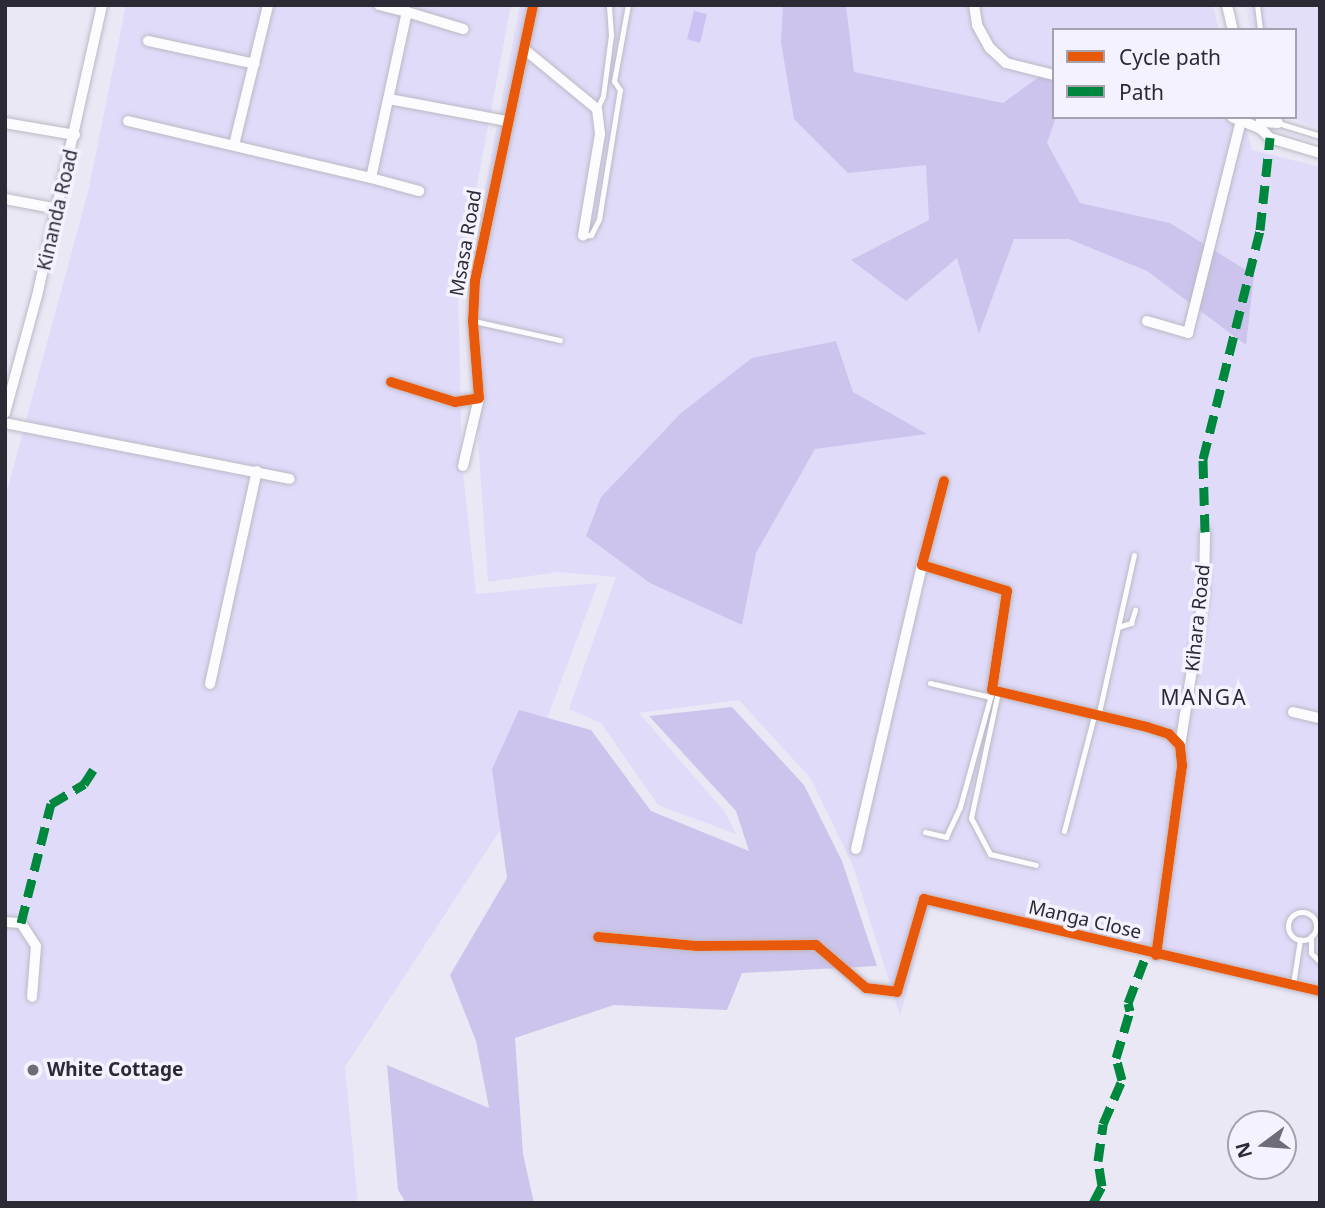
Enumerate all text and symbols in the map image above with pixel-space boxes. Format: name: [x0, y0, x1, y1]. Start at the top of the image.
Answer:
legend: [1052, 28, 1297, 119]
text: Cycle path: [1119, 43, 1221, 71]
text: Path: [1119, 78, 1164, 106]
street label: Kinanda Road: [33, 147, 83, 273]
street label: Msasa Road: [445, 188, 487, 298]
street label: Kihara Road: [1181, 563, 1215, 673]
district label: MANGA: [1161, 684, 1247, 710]
street label: Manga Close: [1026, 896, 1144, 944]
place label: White Cottage: [47, 1059, 183, 1081]
marker: White Cottage: [25, 1062, 41, 1078]
north arrow: [1227, 1110, 1297, 1180]
text: N: [1229, 1139, 1258, 1161]

